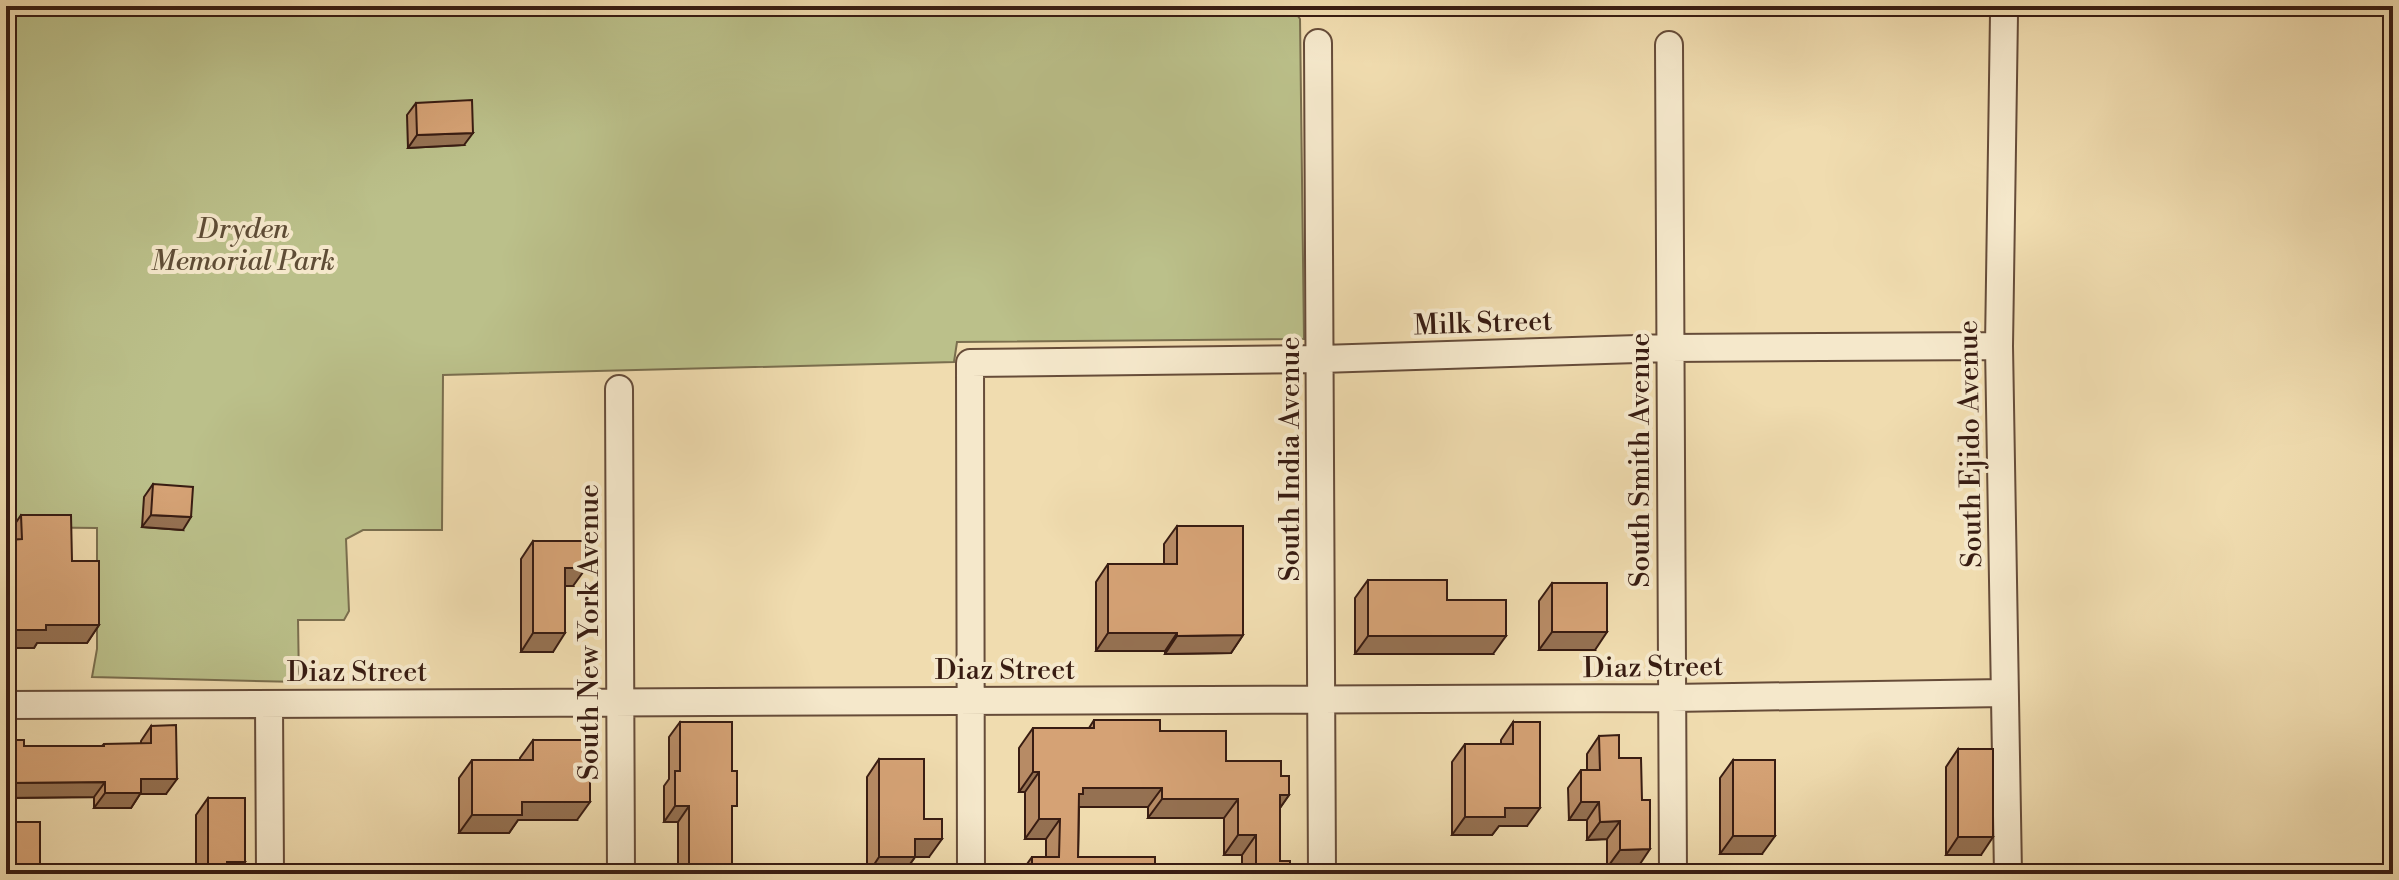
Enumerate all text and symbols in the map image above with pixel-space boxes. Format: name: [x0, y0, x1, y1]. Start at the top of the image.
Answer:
park label: Dryden Memorial Park: [151, 212, 335, 279]
street label: Milk Street: [1413, 304, 1553, 343]
street label: South Ejido Avenue: [1951, 320, 1990, 568]
street label: South Smith Avenue: [1623, 333, 1658, 587]
street label: South India Avenue: [1273, 336, 1308, 582]
street label: South New York Avenue: [572, 484, 607, 780]
street label: Diaz Street: [1583, 649, 1724, 686]
street label: Diaz Street: [935, 653, 1075, 688]
street label: Diaz Street: [287, 655, 427, 690]

